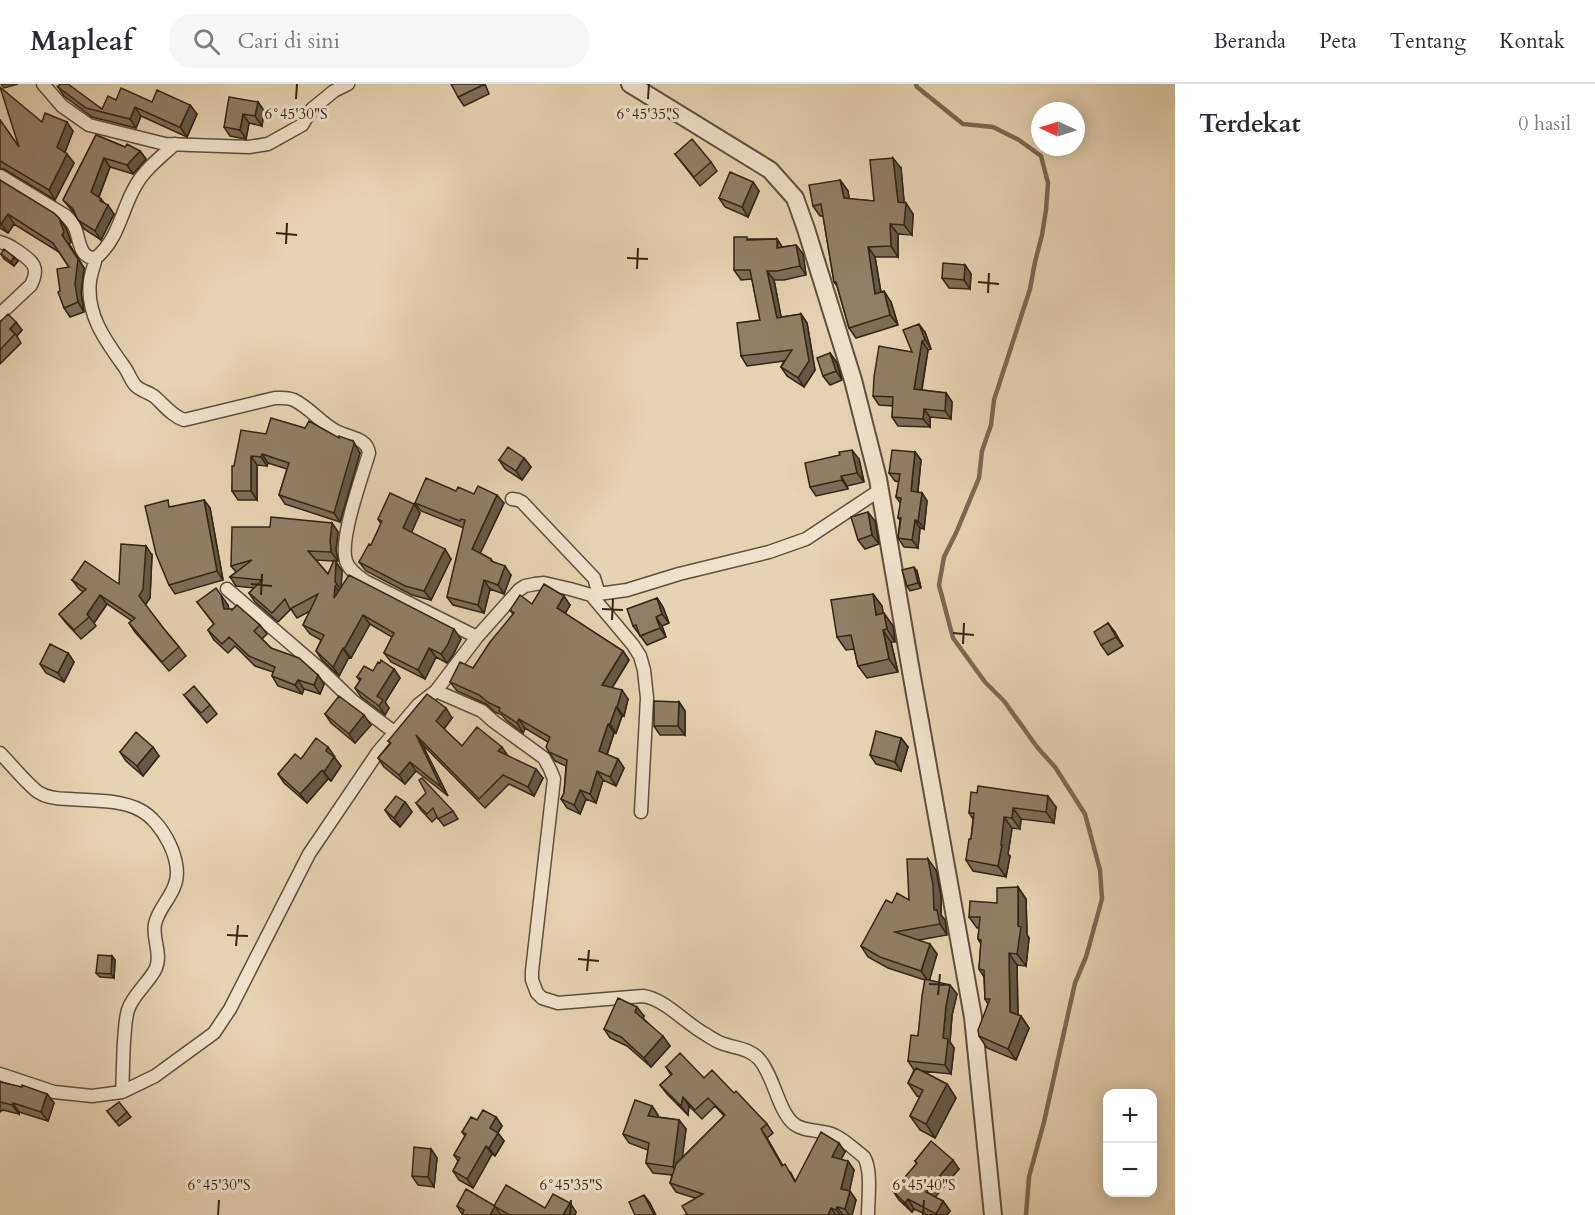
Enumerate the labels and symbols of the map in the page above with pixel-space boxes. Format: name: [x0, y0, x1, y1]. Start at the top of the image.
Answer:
north arrow: [1031, 102, 1085, 156]
text: 6°45'30"S: [264, 104, 328, 124]
text: 6°45'35"S: [616, 104, 680, 124]
text: 6°45'30"S: [187, 1175, 251, 1195]
text: 6°45'35"S: [539, 1175, 603, 1195]
text: 6°45'40"S: [892, 1175, 956, 1195]

